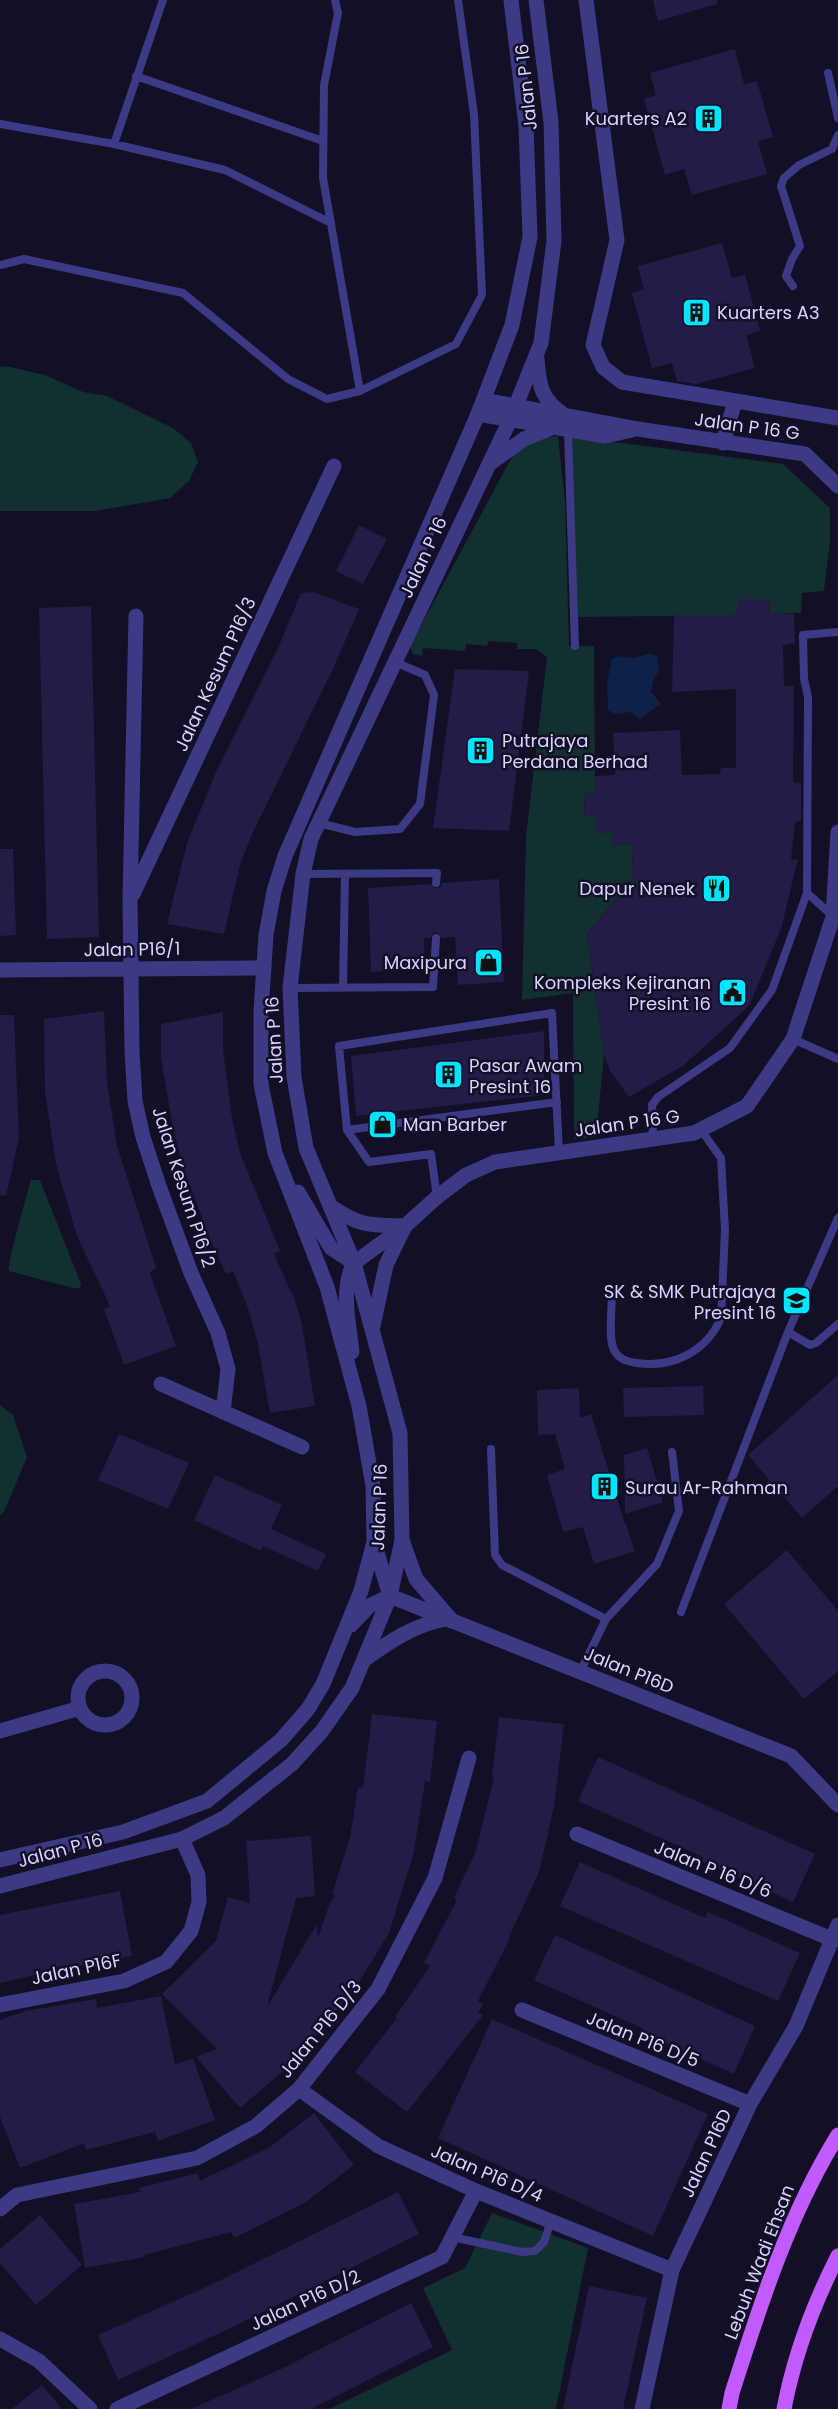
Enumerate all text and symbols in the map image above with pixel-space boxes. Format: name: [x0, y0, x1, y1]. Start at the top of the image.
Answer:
street label: Jalan P 16: [509, 42, 543, 132]
building icon: Kuarters A2: [692, 102, 724, 134]
place label: Kuarters A2: [585, 106, 687, 131]
building icon: Kuarters A3: [680, 296, 712, 328]
place label: Kuarters A3: [717, 300, 820, 325]
street label: Jalan P 16 G: [693, 406, 801, 446]
street label: Jalan P 16: [393, 512, 453, 602]
street label: Jalan Kesum P16/3: [168, 593, 262, 755]
place label: Putrajaya Perdana Berhad: [502, 728, 648, 774]
building icon: Putrajaya Perdana Berhad: [465, 734, 497, 766]
restaurant icon: Dapur Nenek: [700, 872, 732, 904]
place label: Dapur Nenek: [579, 876, 696, 901]
street label: Jalan P16/1: [84, 936, 180, 962]
shop icon: Maxipura: [472, 946, 504, 978]
place label: Maxipura: [384, 950, 467, 975]
place label: Kompleks Kejiranan Presint 16: [534, 970, 711, 1016]
public building icon: Kompleks Kejiranan Presint 16: [716, 976, 748, 1008]
street label: Jalan P 16: [259, 996, 289, 1084]
place label: Pasar Awam Presint 16: [469, 1053, 582, 1099]
building icon: Pasar Awam Presint 16: [432, 1059, 464, 1091]
street label: Jalan P 16 G: [573, 1103, 681, 1143]
street label: Jalan Kesum P16/2: [146, 1104, 222, 1270]
shop icon: Man Barber: [366, 1108, 398, 1140]
place label: Man Barber: [403, 1112, 507, 1137]
place label: SK & SMK Putrajaya Presint 16: [604, 1279, 776, 1325]
school or university icon: SK & SMK Putrajaya Presint 16: [781, 1285, 813, 1317]
street label: Jalan P 16: [365, 1463, 393, 1551]
building icon: Surau Ar-Rahman: [588, 1471, 620, 1503]
place label: Surau Ar-Rahman: [625, 1475, 788, 1500]
street label: Jalan P16D: [580, 1641, 678, 1699]
street label: Jalan P 16: [15, 1827, 105, 1873]
street label: Jalan P 16 D/6: [651, 1834, 775, 1904]
street label: Jalan P16F: [29, 1947, 123, 1991]
street label: Jalan P16 D/3: [273, 1975, 367, 2083]
street label: Jalan P16 D/5: [583, 2005, 703, 2073]
street label: Jalan P16D: [675, 2105, 737, 2201]
street label: Jalan P16 D/4: [427, 2138, 547, 2208]
street label: Lebuh Wadi Ehsan: [718, 2181, 800, 2343]
street label: Jalan P16 D/2: [246, 2264, 364, 2336]

